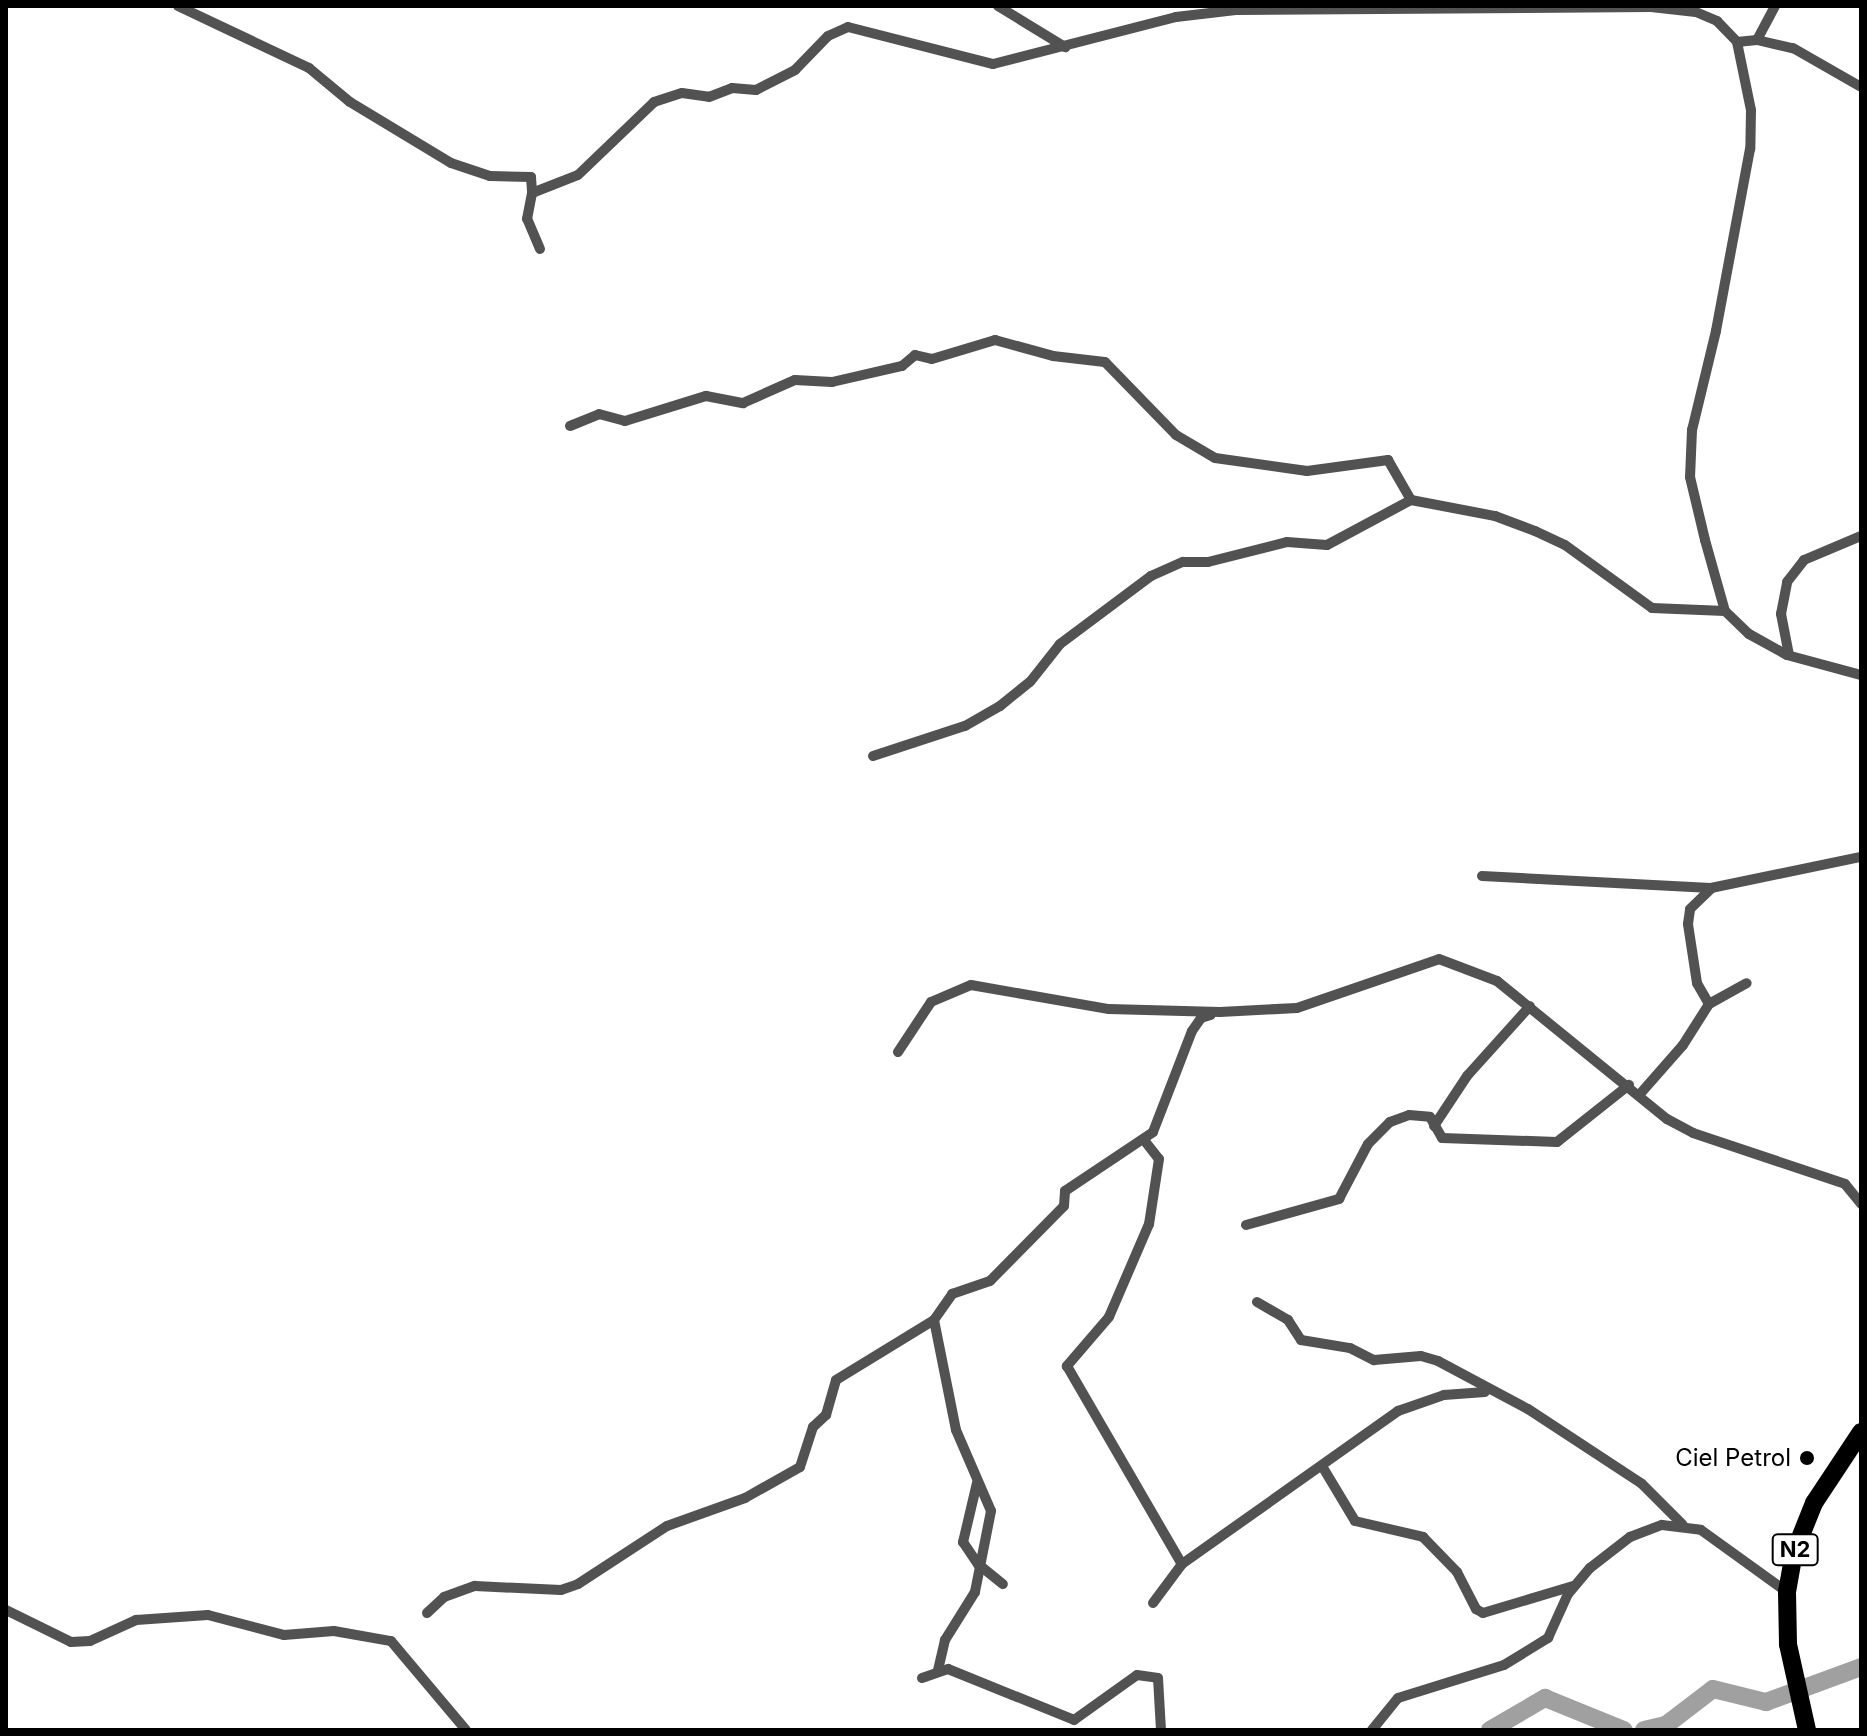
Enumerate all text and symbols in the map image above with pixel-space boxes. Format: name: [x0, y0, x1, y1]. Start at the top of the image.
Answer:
place label: Ciel Petrol: [1675, 1444, 1791, 1472]
marker: Ciel Petrol: [1798, 1449, 1816, 1467]
road number: N2: [1771, 1532, 1819, 1568]

